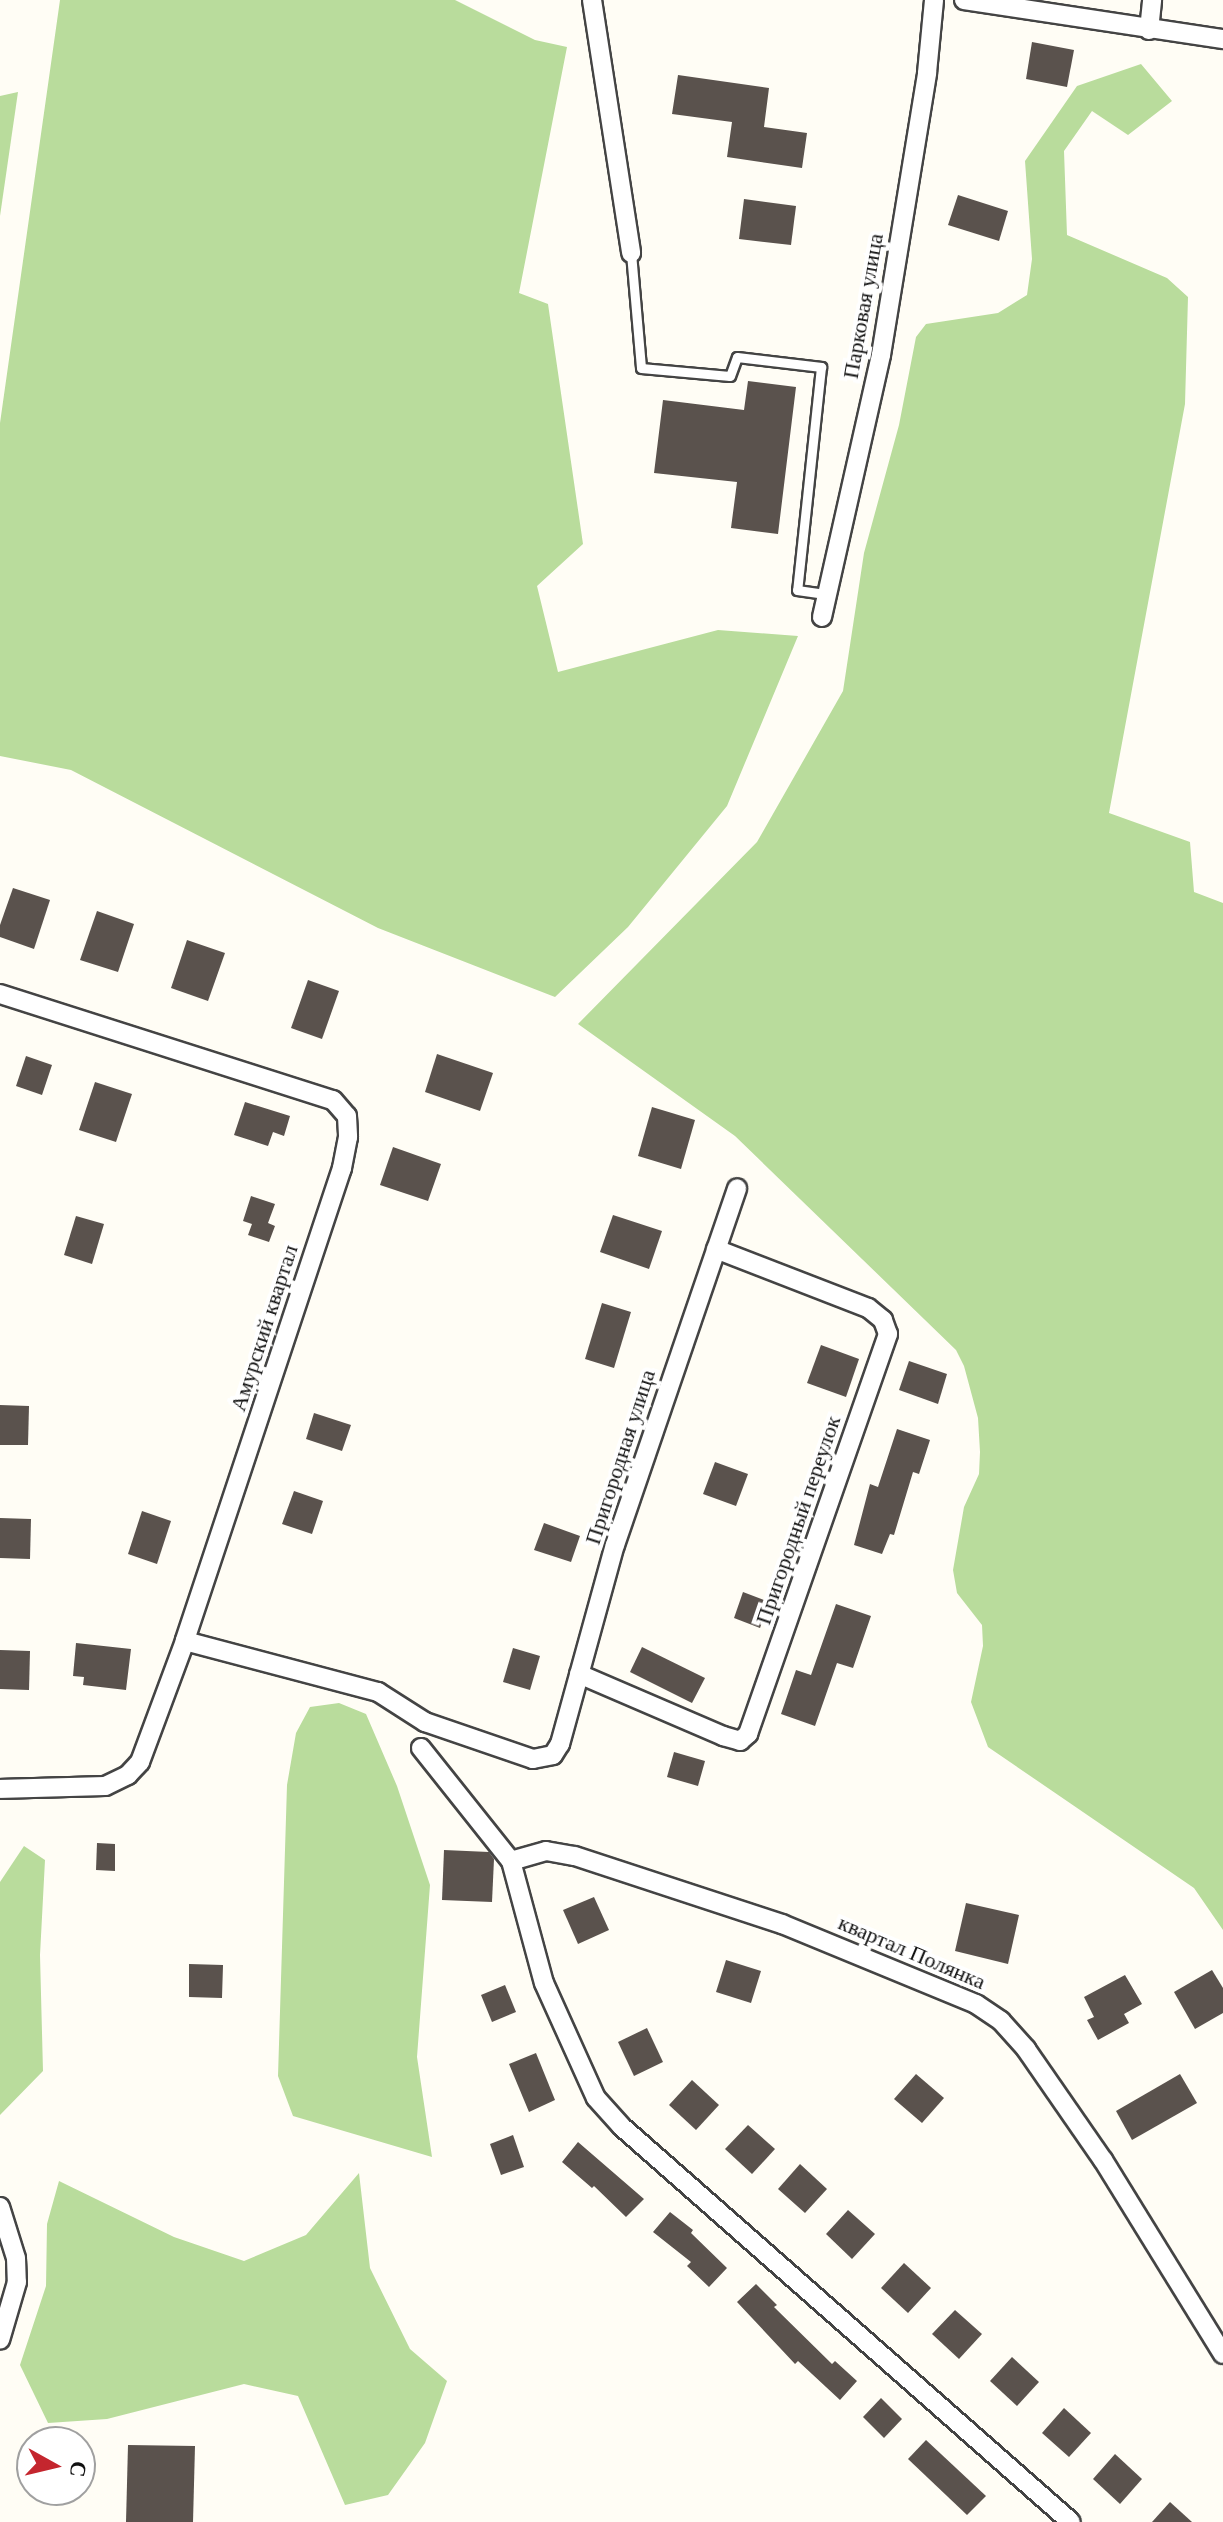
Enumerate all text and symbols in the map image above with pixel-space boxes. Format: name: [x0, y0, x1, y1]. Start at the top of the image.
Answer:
street label: Парковая улица: [837, 231, 889, 381]
street label: Амурский квартал: [225, 1241, 303, 1415]
street label: Пригородная улица: [579, 1366, 661, 1548]
street label: Пригородный переулок: [750, 1412, 846, 1628]
street label: квартал Полянка: [835, 1909, 989, 1995]
north arrow: [16, 2426, 96, 2506]
text: С: [65, 2460, 92, 2479]

